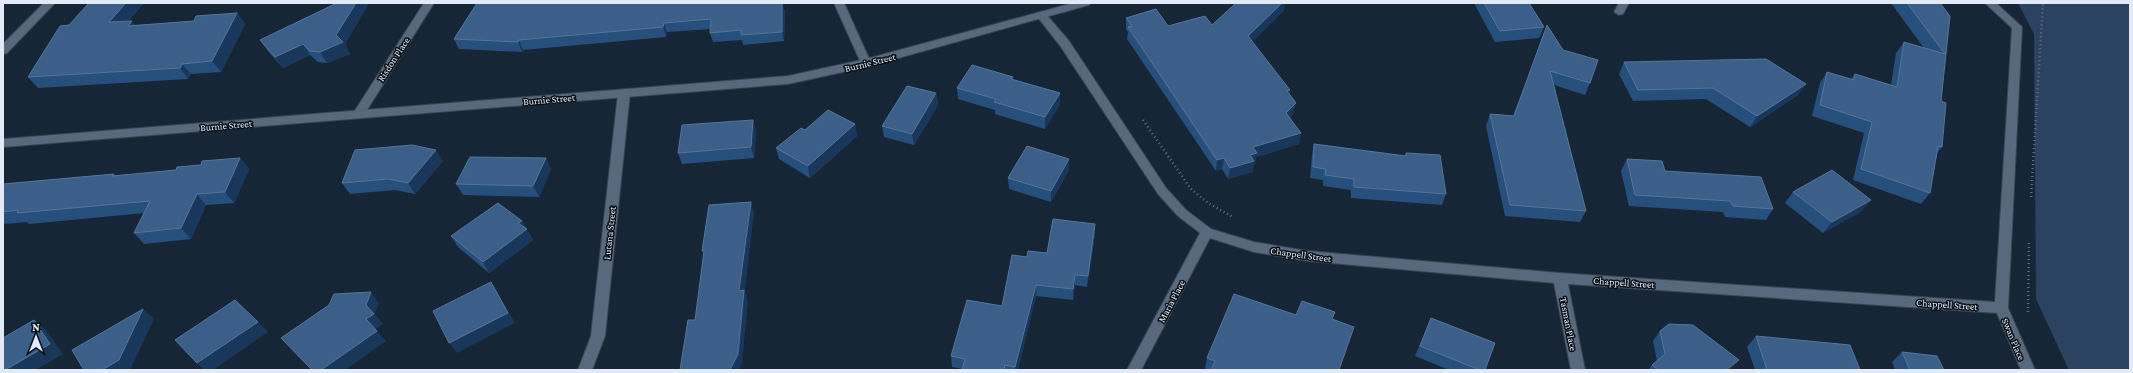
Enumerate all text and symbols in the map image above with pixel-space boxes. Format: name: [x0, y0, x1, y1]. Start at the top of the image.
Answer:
street label: Risdon Place: [375, 35, 412, 83]
street label: Burnie Street: [844, 51, 897, 74]
street label: Burnie Street: [523, 92, 576, 107]
street label: Burnie Street: [200, 118, 253, 133]
street label: Lutana Street: [601, 205, 618, 260]
street label: Chappell Street: [1270, 245, 1333, 264]
street label: Chappell Street: [1593, 275, 1656, 290]
street label: Maria Place: [1156, 278, 1187, 324]
street label: Tasman Place: [1558, 296, 1579, 352]
street label: Chappell Street: [1916, 297, 1979, 312]
north arrow: [16, 317, 56, 357]
street label: Swan Place: [2000, 317, 2028, 362]
text: N: [32, 321, 40, 333]

